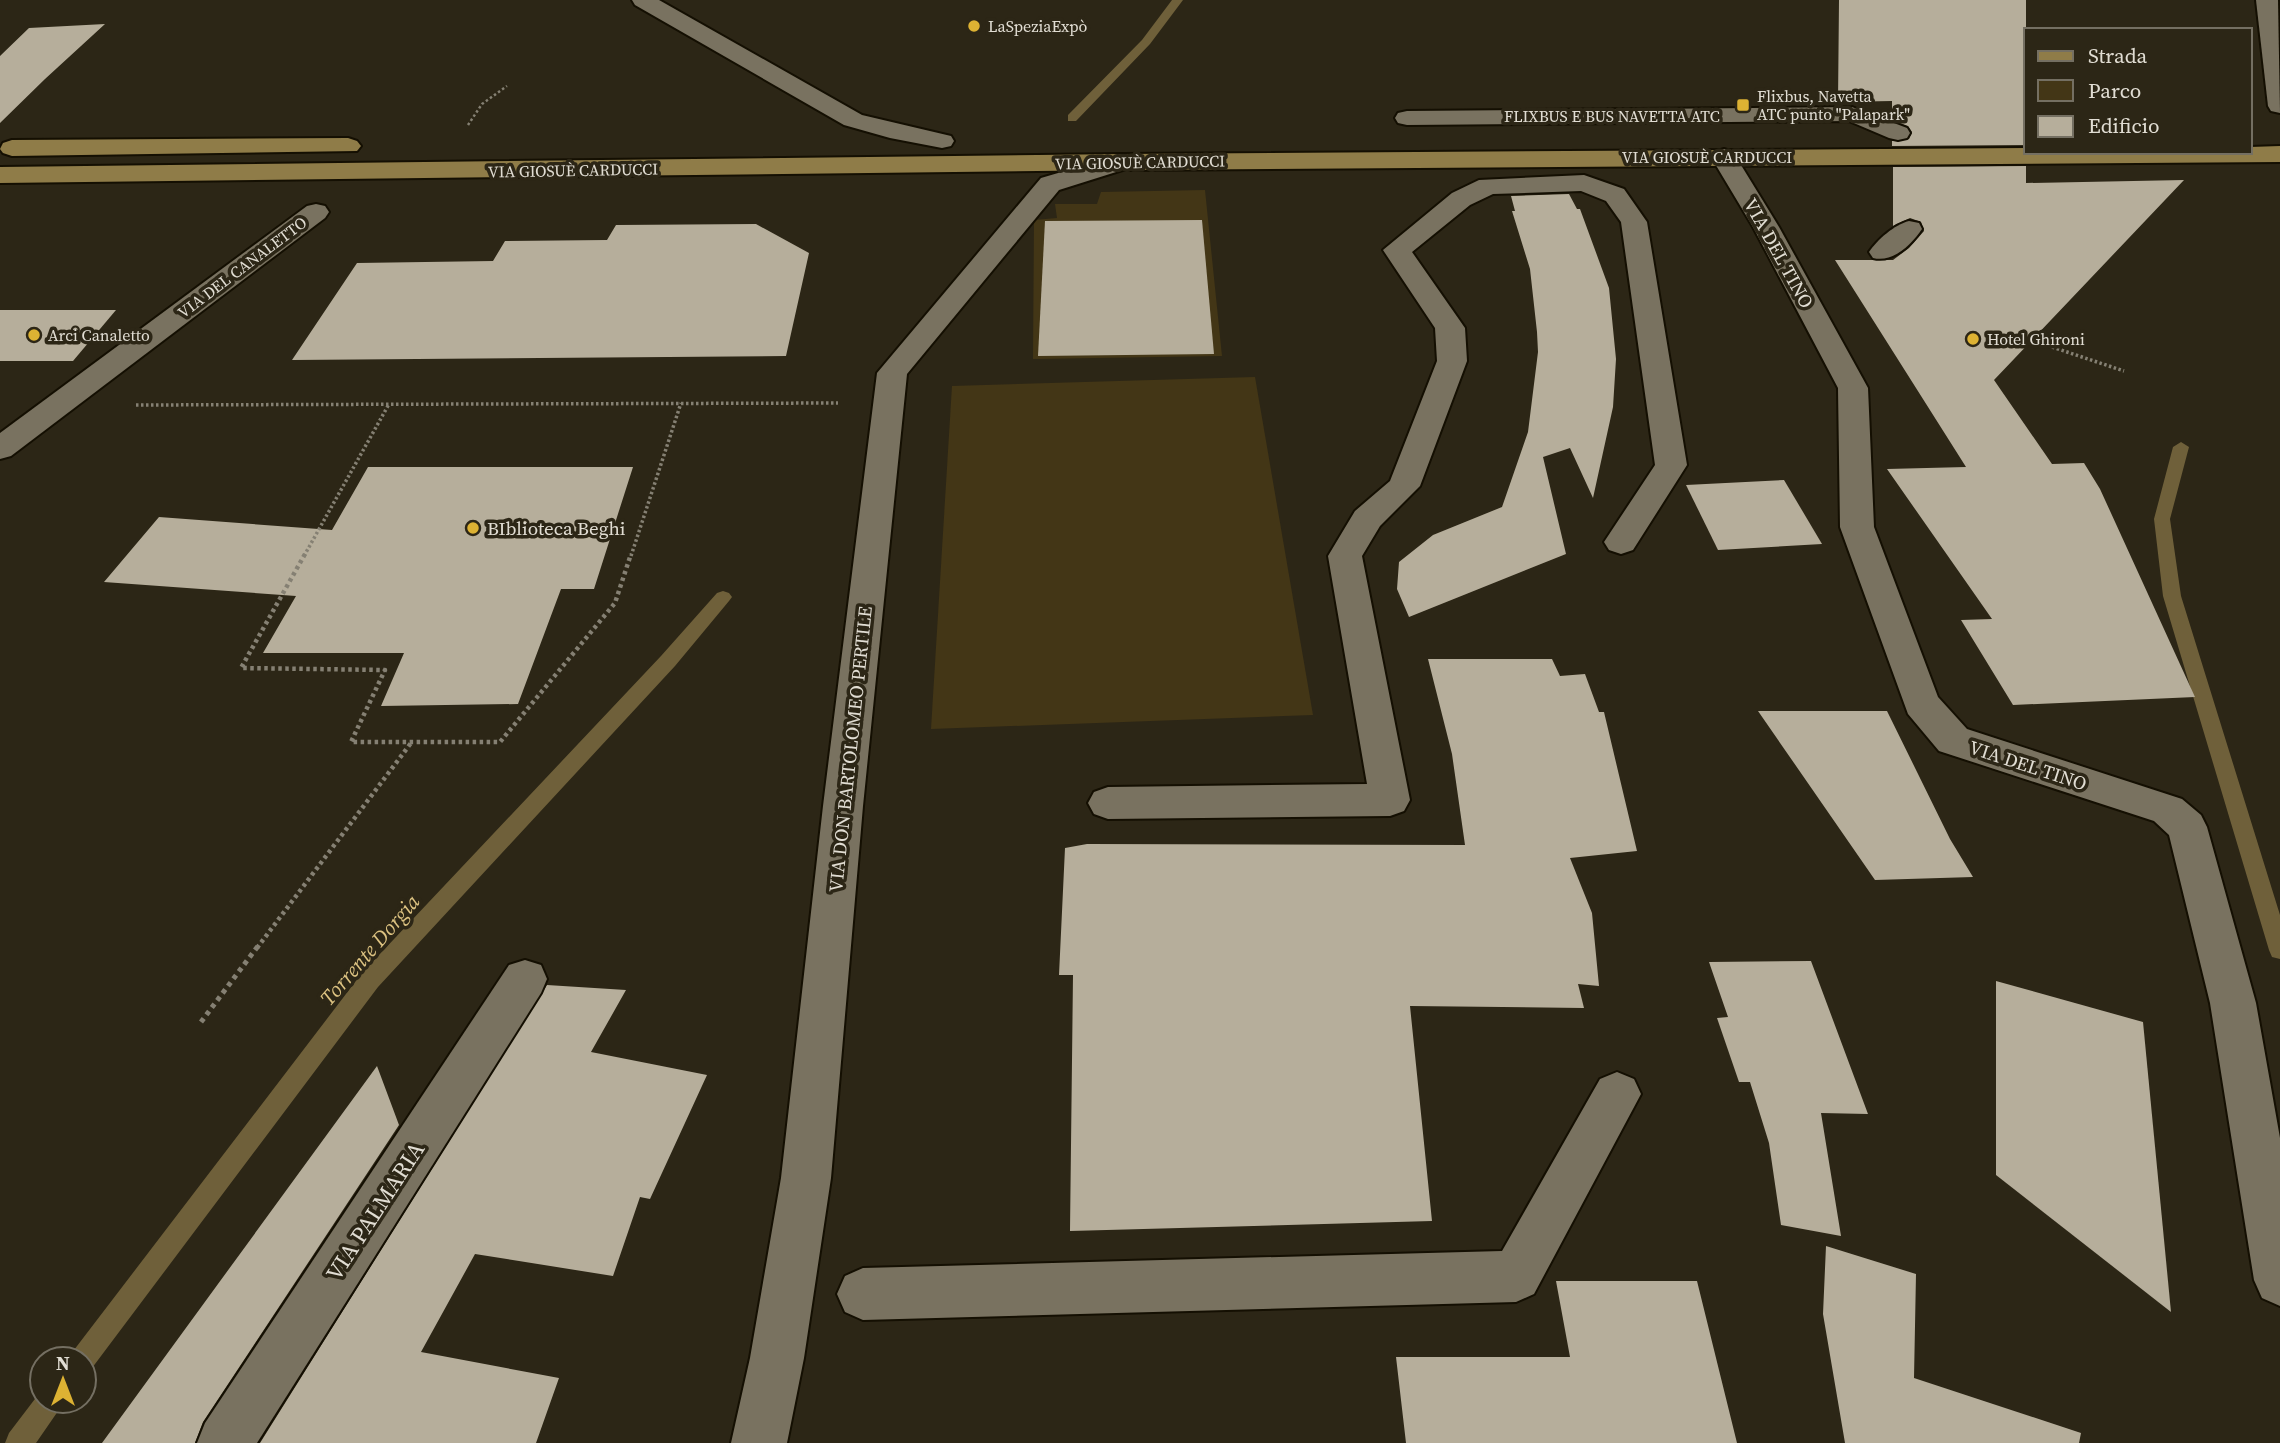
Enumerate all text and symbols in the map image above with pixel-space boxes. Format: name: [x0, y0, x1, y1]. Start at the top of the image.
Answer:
place label: LaSpeziaExpò: [988, 15, 1087, 37]
marker: LaSpeziaExpò: [966, 18, 982, 34]
legend: [2024, 28, 2252, 154]
text: Strada: [2088, 41, 2147, 70]
text: Parco: [2088, 76, 2141, 105]
place label: Flixbus, Navetta ATC punto "Palapark": [1757, 85, 1910, 125]
marker: Flixbus, Navetta ATC punto "Palapark": [1735, 97, 1751, 113]
street label: FLIXBUS E BUS NAVETTA ATC: [1504, 105, 1720, 127]
text: Edificio: [2088, 111, 2160, 140]
street label: VIA GIOSUÈ CARDUCCI: [1622, 146, 1792, 168]
street label: VIA GIOSUÈ CARDUCCI: [1055, 150, 1225, 174]
street label: VIA GIOSUÈ CARDUCCI: [488, 158, 658, 182]
street label: VIA DEL TINO: [1738, 193, 1820, 313]
street label: VIA DEL CANALETTO: [173, 211, 311, 323]
place label: Arci Canaletto: [48, 324, 150, 346]
marker: Arci Canaletto: [26, 327, 42, 343]
place label: Hotel Ghironi: [1987, 328, 2085, 350]
marker: Hotel Ghironi: [1965, 331, 1981, 347]
place label: BIblioteca Beghi: [487, 515, 626, 541]
marker: BIblioteca Beghi: [465, 520, 481, 536]
street label: VIA DON BARTOLOMEO PERTILE: [822, 605, 878, 893]
street label: VIA DEL TINO: [1966, 734, 2090, 796]
water label: Torrente Dorgia: [313, 888, 426, 1012]
street label: VIA PALMARIA: [318, 1135, 432, 1287]
north arrow: [28, 1345, 98, 1415]
text: N: [56, 1350, 70, 1376]

